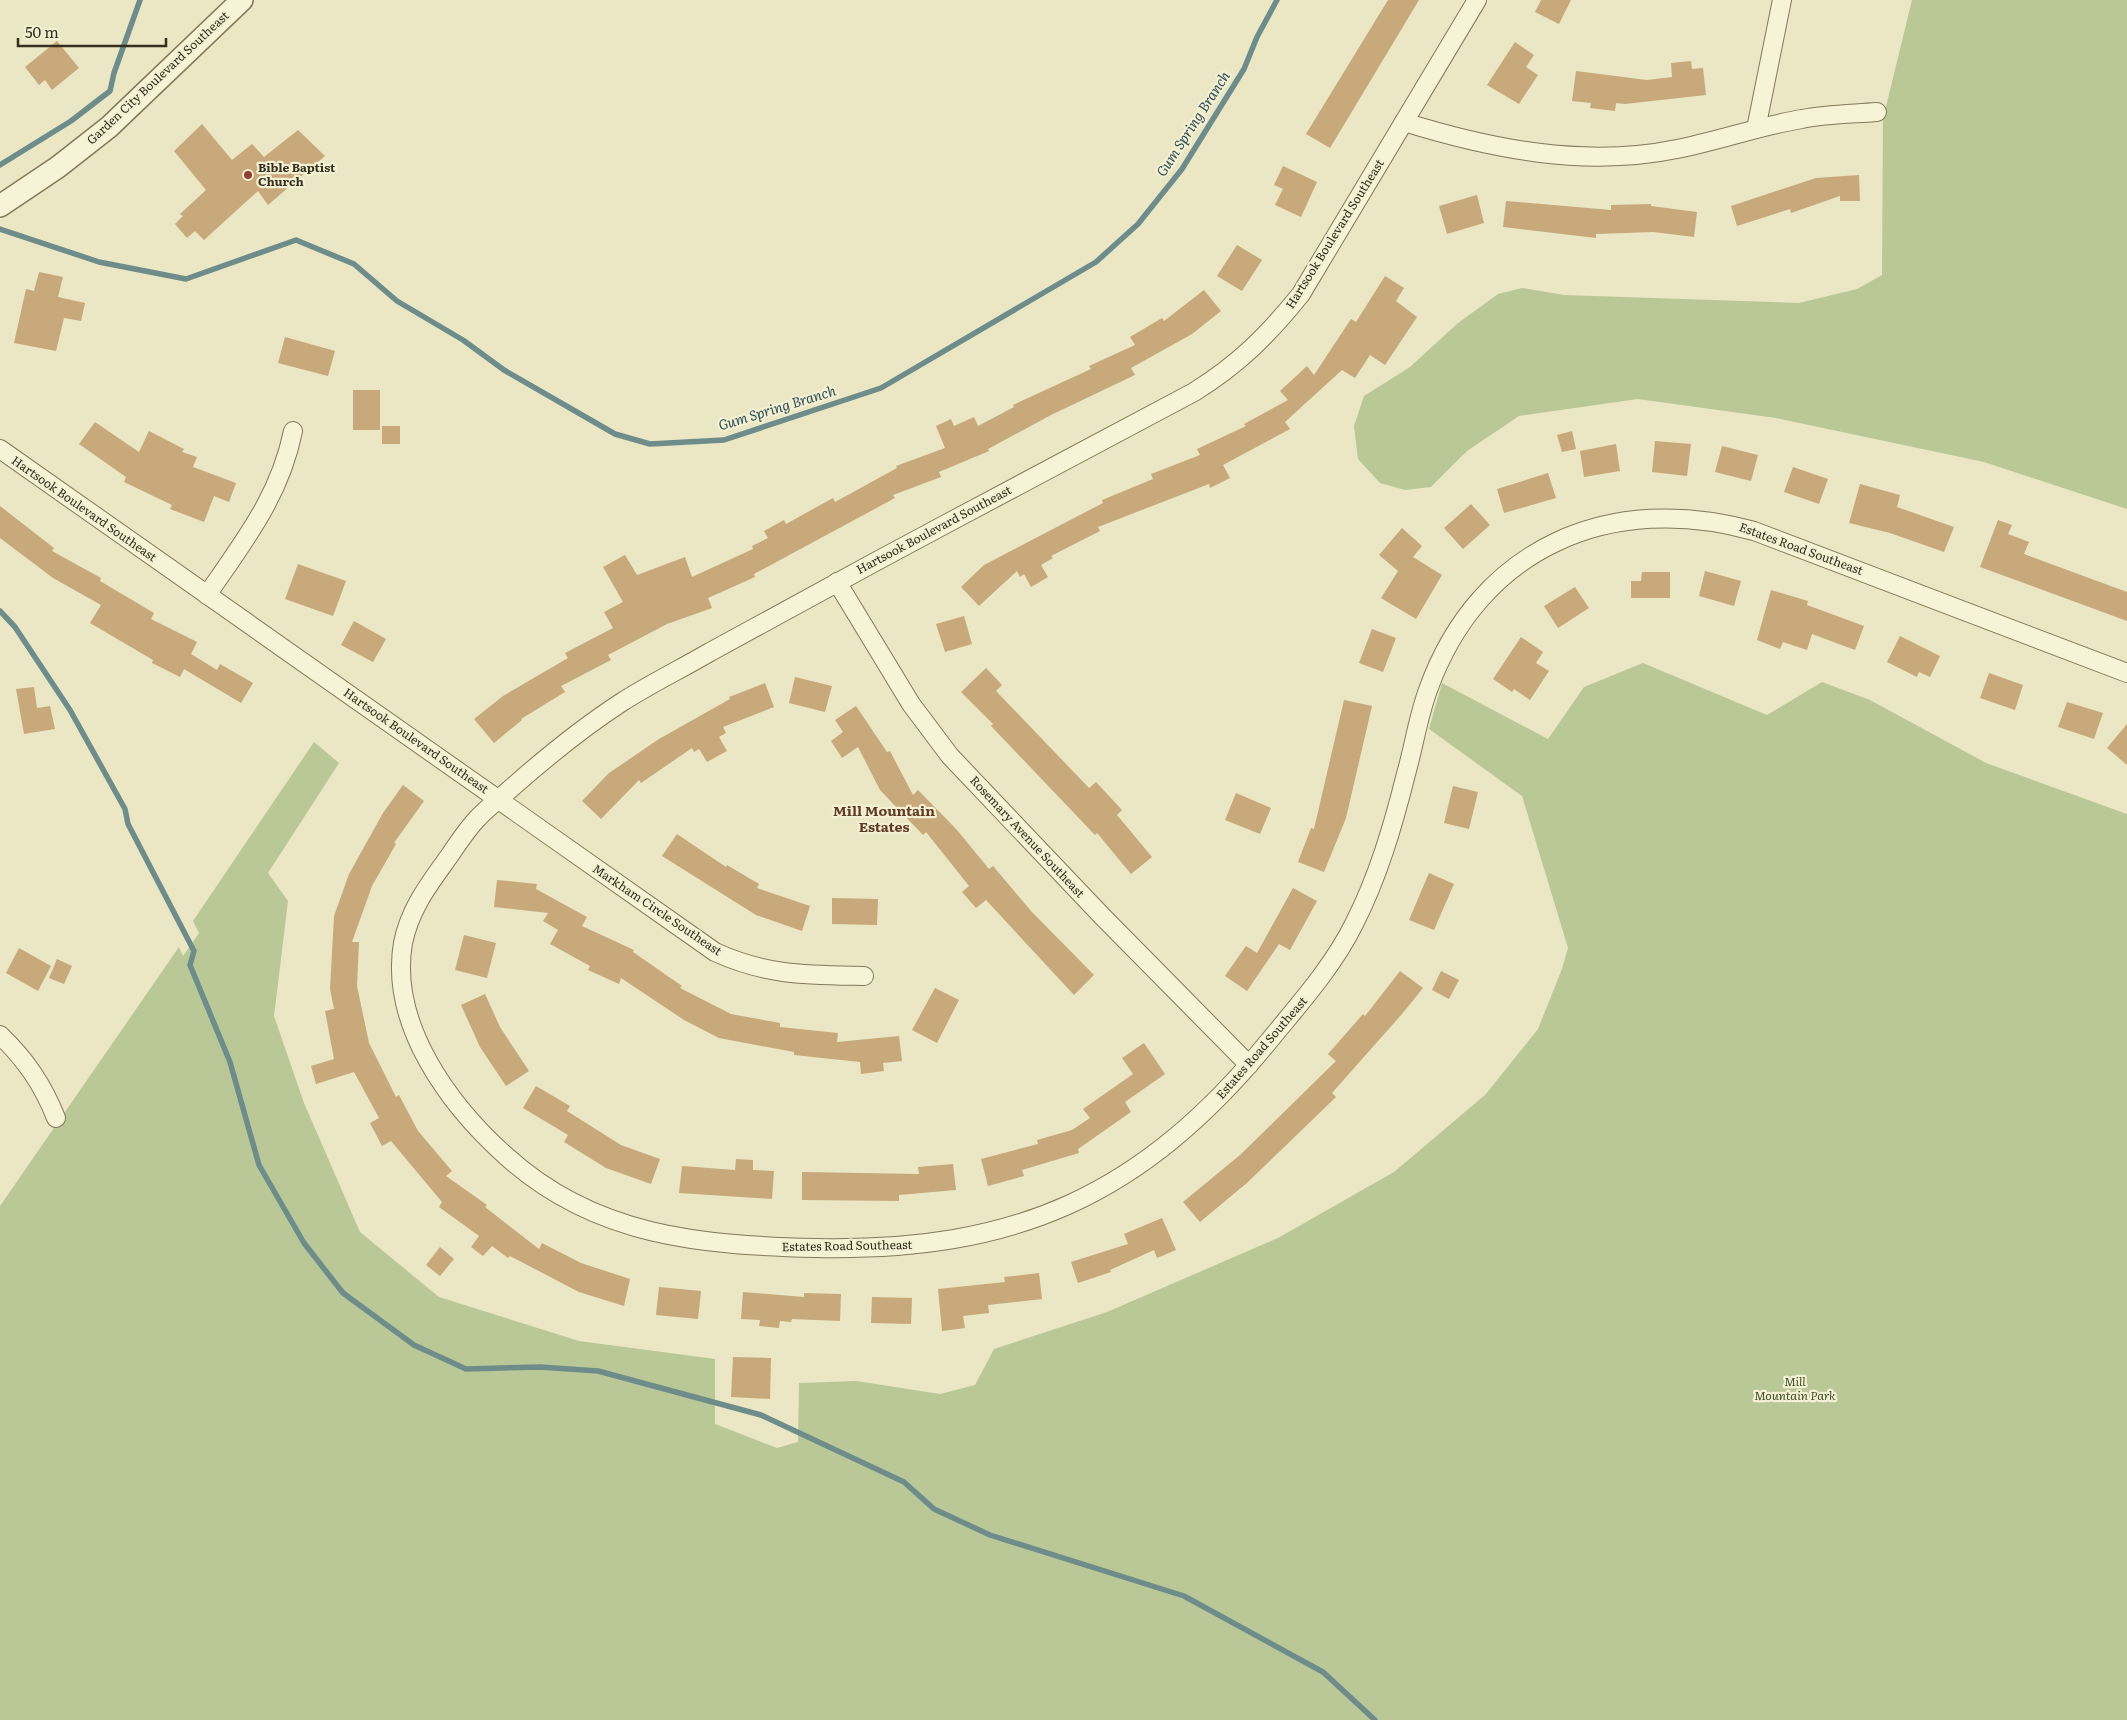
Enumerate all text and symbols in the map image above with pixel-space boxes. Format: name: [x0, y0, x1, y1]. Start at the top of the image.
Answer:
street label: Garden City Boulevard Southeast: [82, 6, 233, 148]
scale bar: [18, 15, 165, 47]
text: 50 m: [25, 20, 59, 43]
water label: Gum Spring Branch: [1151, 66, 1234, 180]
street label: Hartsook Boulevard Southeast: [1281, 155, 1388, 312]
place label: Bible Baptist Church: [258, 158, 336, 190]
marker: Bible Baptist Church: [242, 169, 254, 181]
water label: Gum Spring Branch: [715, 379, 839, 434]
street label: Hartsook Boulevard Southeast: [8, 451, 161, 565]
street label: Hartsook Boulevard Southeast: [853, 480, 1015, 578]
street label: Estates Road Southeast: [1737, 517, 1866, 579]
street label: Hartsook Boulevard Southeast: [340, 683, 493, 797]
street label: Rosemary Avenue Southeast: [966, 771, 1089, 901]
district label: Mill Mountain Estates: [833, 800, 935, 836]
street label: Markham Circle Southeast: [589, 859, 726, 959]
street label: Estates Road Southeast: [1212, 992, 1311, 1103]
street label: Estates Road Southeast: [781, 1235, 913, 1255]
park label: Mill Mountain Park: [1754, 1372, 1836, 1404]

